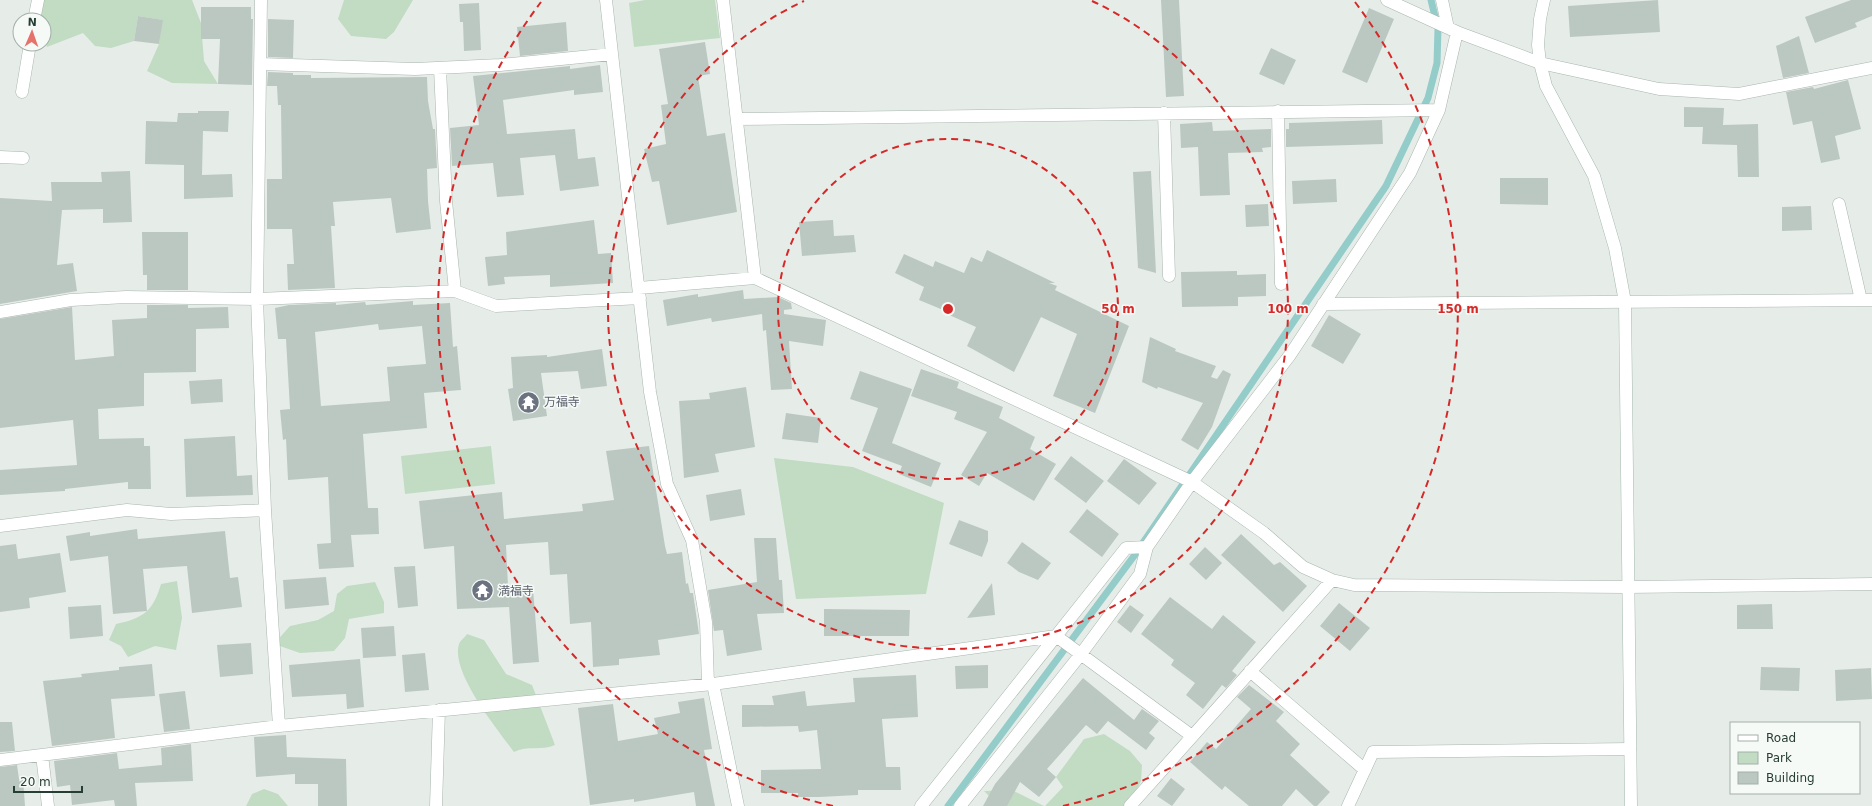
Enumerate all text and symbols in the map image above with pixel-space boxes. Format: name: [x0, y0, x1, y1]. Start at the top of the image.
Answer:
north arrow: [12, 12, 52, 52]
text: N: [27, 16, 37, 29]
centre of rings: [941, 302, 955, 316]
text: 50 m: [1101, 302, 1135, 316]
text: 100 m: [1267, 302, 1309, 316]
text: 150 m: [1437, 302, 1479, 316]
temple icon: 万福寺: [515, 389, 541, 415]
place label: 万福寺: [544, 395, 580, 409]
temple icon: 満福寺: [469, 578, 495, 604]
place label: 満福寺: [498, 584, 534, 598]
legend: [1730, 722, 1860, 794]
text: Road: [1766, 731, 1796, 745]
text: Park: [1766, 751, 1792, 765]
scale bar: [14, 768, 82, 794]
text: Building: [1766, 771, 1815, 785]
text: 20 m: [20, 775, 51, 789]

